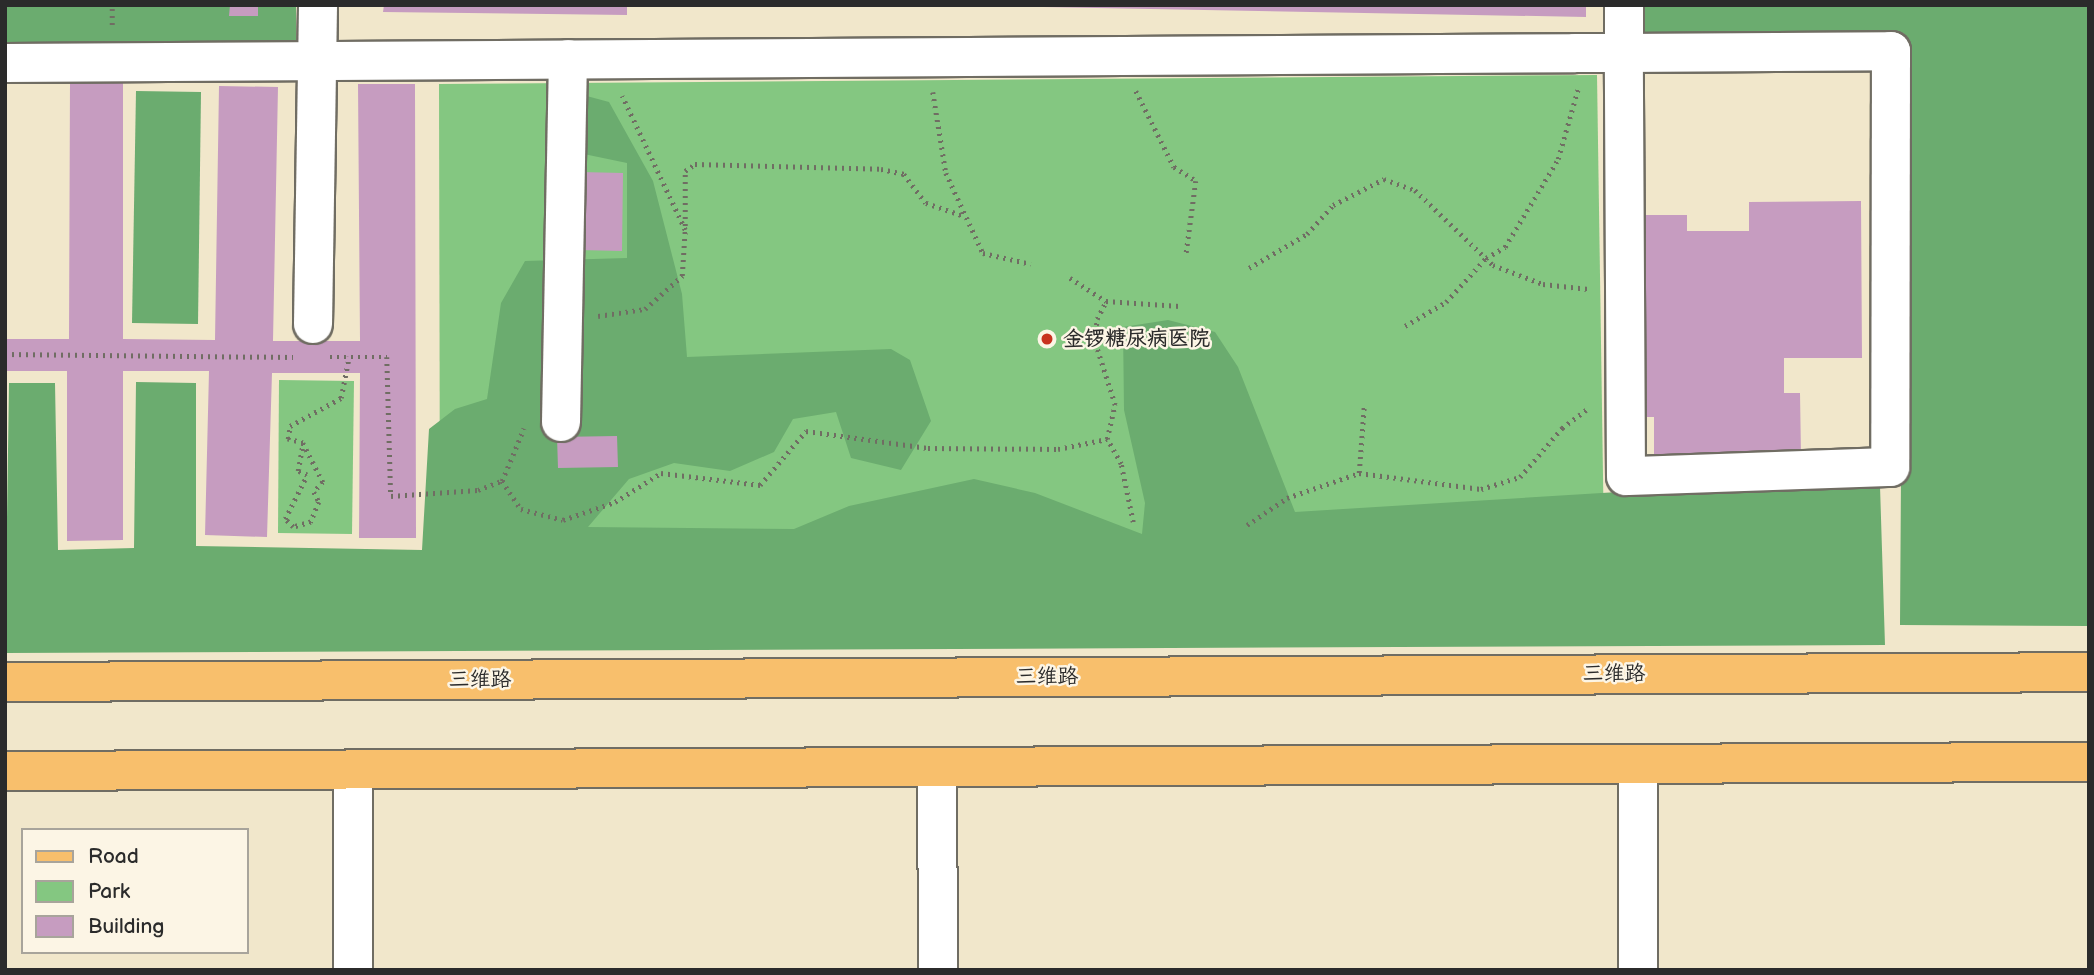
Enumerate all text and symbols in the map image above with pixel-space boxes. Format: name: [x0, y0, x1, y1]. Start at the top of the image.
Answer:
place label: 金锣糖尿病医院: [1063, 326, 1210, 352]
marker: 金锣糖尿病医院: [1037, 329, 1057, 349]
street label: 三维路: [1583, 661, 1645, 687]
street label: 三维路: [1016, 664, 1078, 690]
street label: 三维路: [449, 667, 511, 693]
legend: [21, 828, 248, 954]
text: Road: [88, 844, 139, 869]
text: Park: [88, 879, 130, 904]
text: Building: [88, 914, 164, 939]

